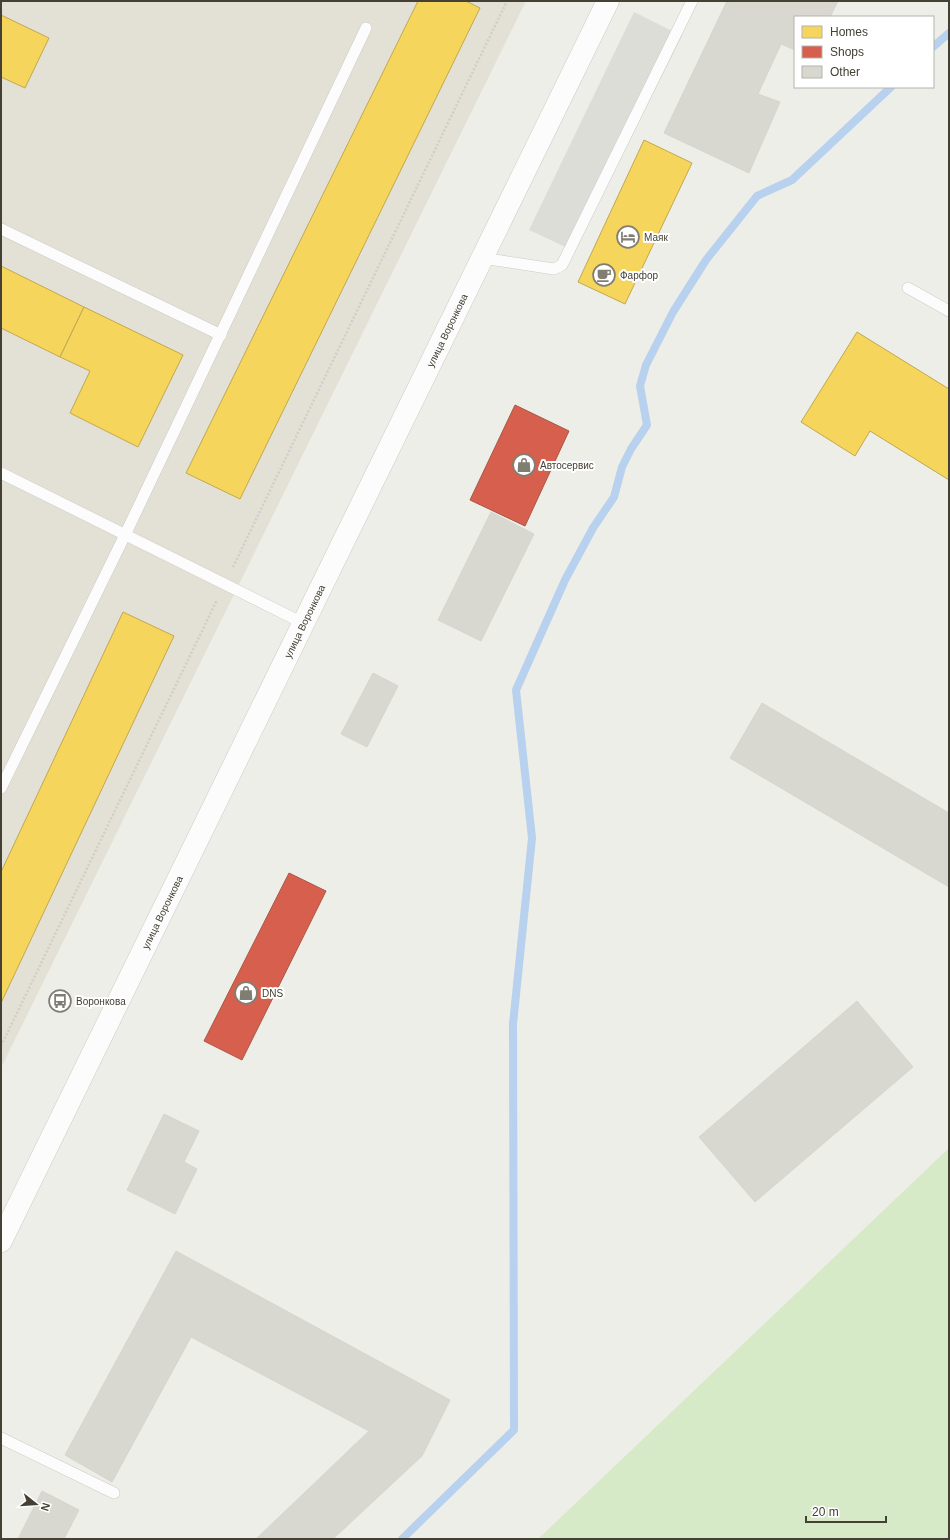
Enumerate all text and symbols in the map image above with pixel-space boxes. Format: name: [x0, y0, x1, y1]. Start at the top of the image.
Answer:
legend: [794, 16, 934, 88]
text: Homes: [830, 25, 868, 39]
text: Shops: [830, 45, 864, 59]
text: Other: [830, 65, 860, 79]
hotel icon: Маяк: [615, 224, 641, 250]
place label: Маяк: [644, 232, 668, 243]
cafe icon: Фарфор: [591, 262, 617, 288]
place label: Фарфор: [620, 270, 659, 281]
street label: улица Воронкова: [424, 292, 470, 369]
shop icon: Автосервис: [511, 452, 537, 478]
place label: Автосервис: [540, 460, 594, 471]
street label: улица Воронкова: [282, 583, 327, 660]
street label: улица Воронкова: [139, 874, 185, 951]
shop icon: DNS: [233, 980, 259, 1006]
bus stop icon: Воронкова: [47, 988, 73, 1014]
place label: DNS: [262, 988, 283, 999]
place label: Воронкова: [76, 996, 126, 1007]
north arrow: [16, 1484, 56, 1524]
scale bar: [806, 1498, 886, 1524]
text: N: [39, 1501, 52, 1513]
text: 20 m: [812, 1505, 839, 1519]

